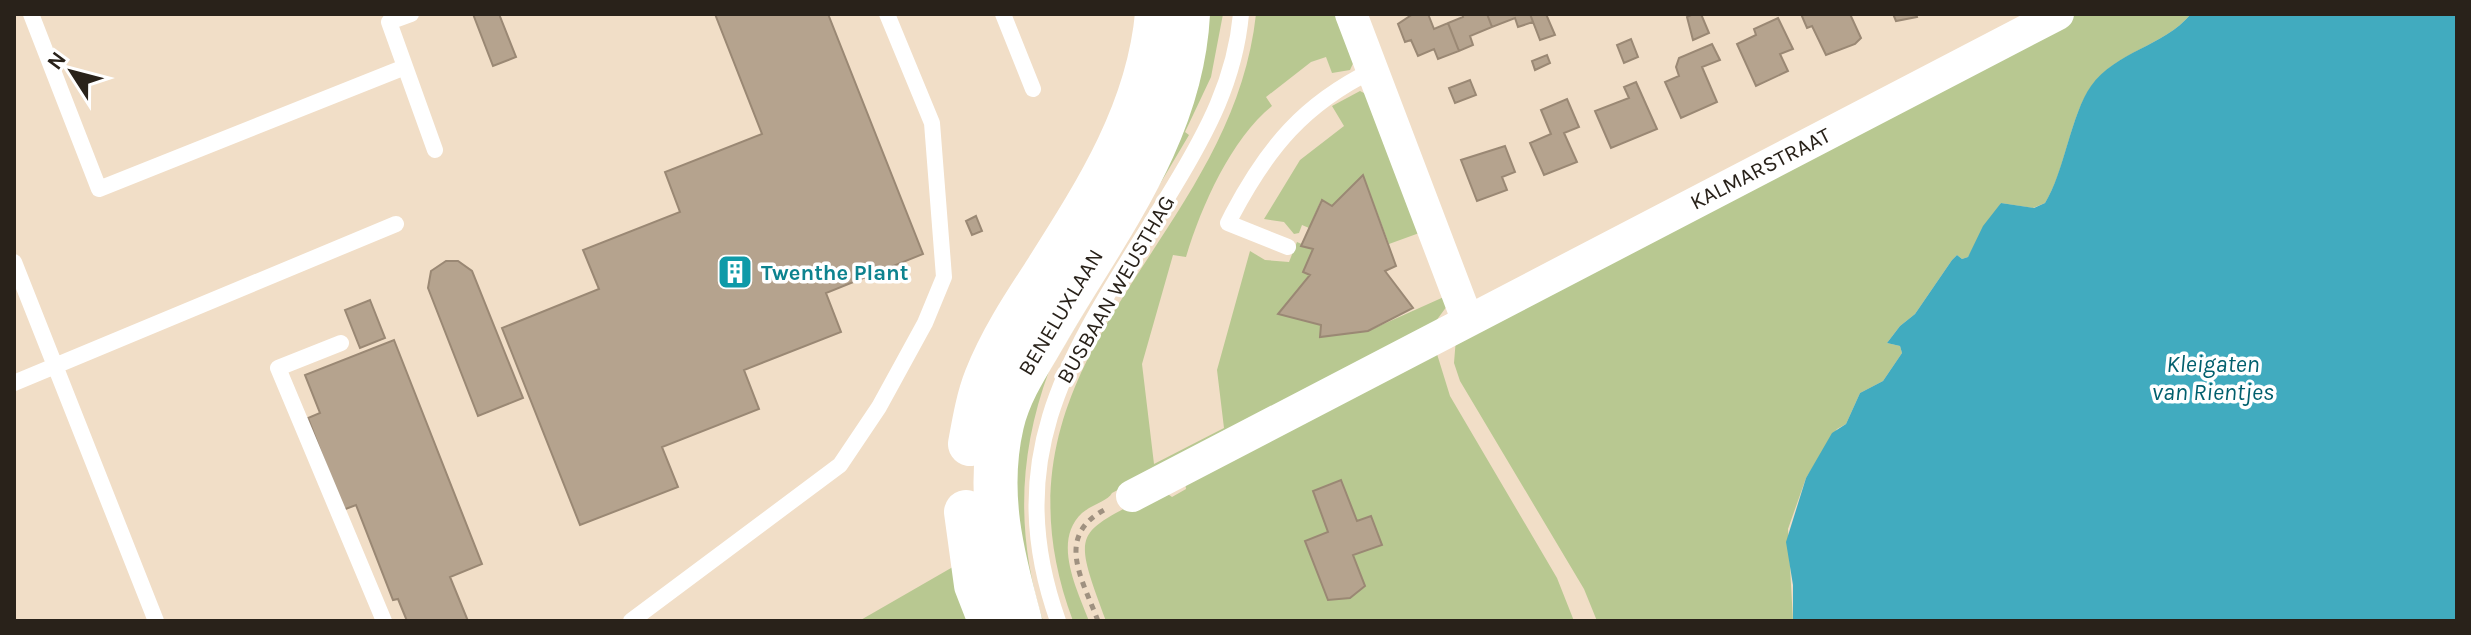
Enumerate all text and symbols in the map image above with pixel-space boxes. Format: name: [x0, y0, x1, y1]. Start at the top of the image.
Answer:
north arrow: [32, 32, 112, 112]
text: N: [41, 47, 72, 75]
street label: KALMARSTRAAT: [1686, 122, 1835, 215]
street label: BUSBAAN WEUSTHAG: [1051, 191, 1180, 388]
street label: BENELUXLAAN: [1013, 245, 1109, 380]
building icon: Twenthe Plant: [716, 253, 754, 291]
place label: Twenthe Plant: [761, 260, 909, 286]
water label: Kleigaten van Rientjes: [2152, 350, 2274, 406]

